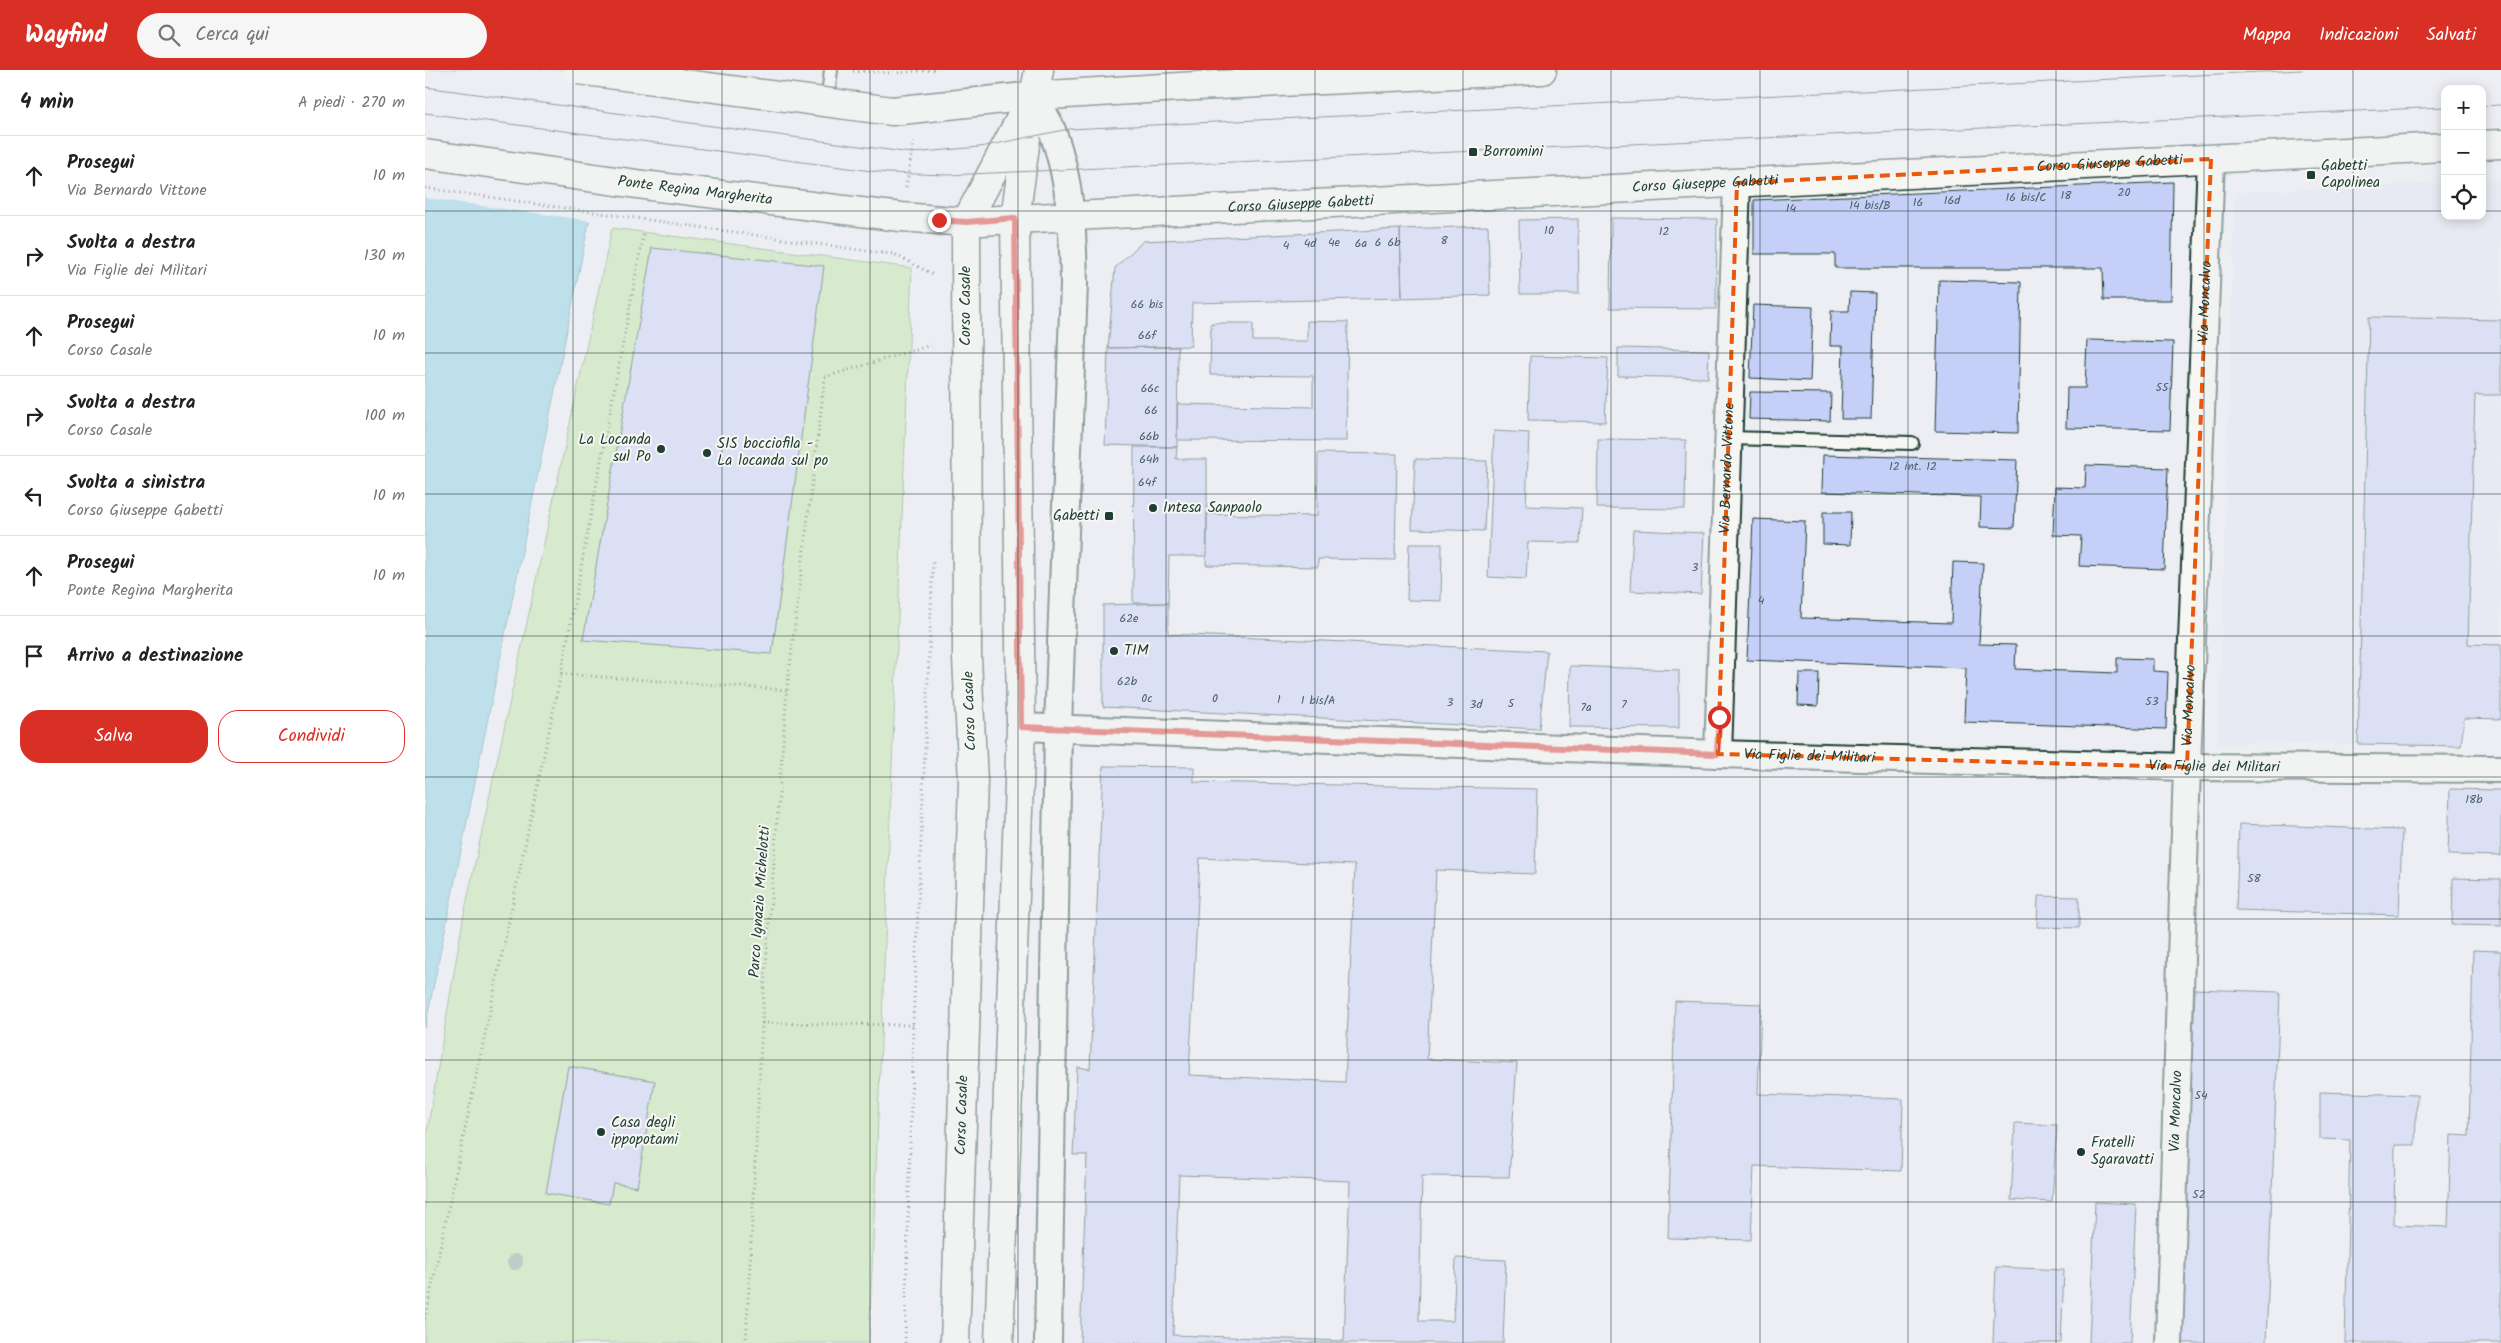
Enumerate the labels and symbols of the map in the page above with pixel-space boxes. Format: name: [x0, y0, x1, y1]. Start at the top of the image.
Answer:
place label: Borromini: [1483, 140, 1545, 164]
marker: Borromini: [1467, 146, 1479, 158]
street label: Corso Giuseppe Gabetti: [2036, 148, 2185, 180]
place label: Gabetti Capolinea: [2321, 154, 2380, 195]
street label: Corso Giuseppe Gabetti: [1631, 169, 1780, 200]
marker: Gabetti Capolinea: [2305, 169, 2317, 181]
street label: Ponte Regina Margherita: [616, 170, 774, 212]
house number: 20: [2118, 183, 2130, 202]
house number: 18: [2061, 186, 2072, 205]
house number: 16 bis/C: [2006, 188, 2046, 207]
street label: Corso Giuseppe Gabetti: [1227, 189, 1376, 220]
house number: 16d: [1944, 191, 1961, 210]
house number: 16: [1913, 193, 1923, 212]
house number: 14 bis/B: [1849, 196, 1891, 215]
house number: 14: [1786, 199, 1797, 218]
route end: [928, 209, 951, 232]
house number: 10: [1544, 221, 1554, 240]
house number: 12: [1659, 222, 1669, 241]
house number: 8: [1440, 231, 1448, 250]
house number: 4e: [1328, 233, 1341, 252]
house number: 6: [1375, 233, 1381, 252]
house number: 6b: [1388, 233, 1401, 252]
house number: 4d: [1304, 234, 1317, 253]
house number: 6a: [1355, 234, 1368, 253]
house number: 4: [1283, 236, 1290, 255]
street label: Via Moncalvo: [2192, 260, 2219, 343]
street label: Corso Casale: [954, 266, 978, 346]
house number: 66 bis: [1131, 295, 1163, 314]
house number: 66f: [1138, 326, 1157, 345]
house number: 55: [2156, 378, 2170, 397]
house number: 66c: [1141, 379, 1159, 398]
house number: 66: [1144, 401, 1158, 420]
street label: Via Bernardo Vittone: [1713, 402, 1742, 534]
house number: 66b: [1139, 427, 1160, 446]
place label: La Locanda sul Po: [579, 428, 651, 469]
place label: SIS bocciofila - La locanda sul po: [717, 432, 828, 473]
marker: La Locanda sul Po: [655, 443, 667, 455]
marker: SIS bocciofila - La locanda sul po: [701, 447, 713, 459]
house number: 64h: [1139, 450, 1159, 469]
house number: 12 int. 12: [1889, 457, 1937, 476]
house number: 64f: [1138, 473, 1157, 492]
place label: Intesa Sanpaolo: [1163, 496, 1262, 520]
marker: Intesa Sanpaolo: [1147, 502, 1159, 514]
place label: Gabetti: [1053, 504, 1100, 528]
marker: Gabetti: [1103, 510, 1115, 522]
house number: 3: [1692, 558, 1699, 577]
house number: 4: [1758, 591, 1765, 610]
house number: 62e: [1119, 609, 1139, 628]
place label: TIM: [1124, 639, 1149, 663]
marker: TIM: [1108, 645, 1120, 657]
street label: Via Moncalvo: [2176, 664, 2203, 747]
street label: Corso Casale: [957, 670, 983, 751]
house number: 62b: [1117, 672, 1138, 691]
house number: 0c: [1141, 689, 1153, 708]
house number: 0: [1212, 689, 1218, 708]
house number: 1: [1277, 690, 1281, 709]
house number: 1 bis/A: [1301, 691, 1335, 710]
house number: 53: [2145, 692, 2159, 711]
house number: 3: [1447, 693, 1454, 712]
house number: 5: [1508, 694, 1516, 713]
house number: 3d: [1470, 695, 1483, 714]
house number: 7: [1621, 695, 1627, 714]
house number: 7a: [1580, 698, 1592, 717]
route start: [1708, 706, 1731, 729]
street label: Via Figlie dei Militari: [1744, 743, 1877, 770]
street label: Via Figlie dei Militari: [2148, 754, 2281, 780]
house number: 18b: [2465, 790, 2483, 809]
street label: Parco Ignazio Michelotti: [743, 824, 777, 979]
house number: 58: [2247, 869, 2262, 888]
street label: Via Moncalvo: [2163, 1070, 2190, 1152]
street label: Corso Casale: [949, 1075, 976, 1155]
house number: 54: [2194, 1086, 2208, 1105]
place label: Casa degli ippopotami: [611, 1111, 679, 1152]
marker: Casa degli ippopotami: [595, 1126, 607, 1138]
place label: Fratelli Sgaravatti: [2091, 1131, 2155, 1172]
marker: Fratelli Sgaravatti: [2075, 1146, 2087, 1158]
house number: 52: [2192, 1185, 2206, 1204]

